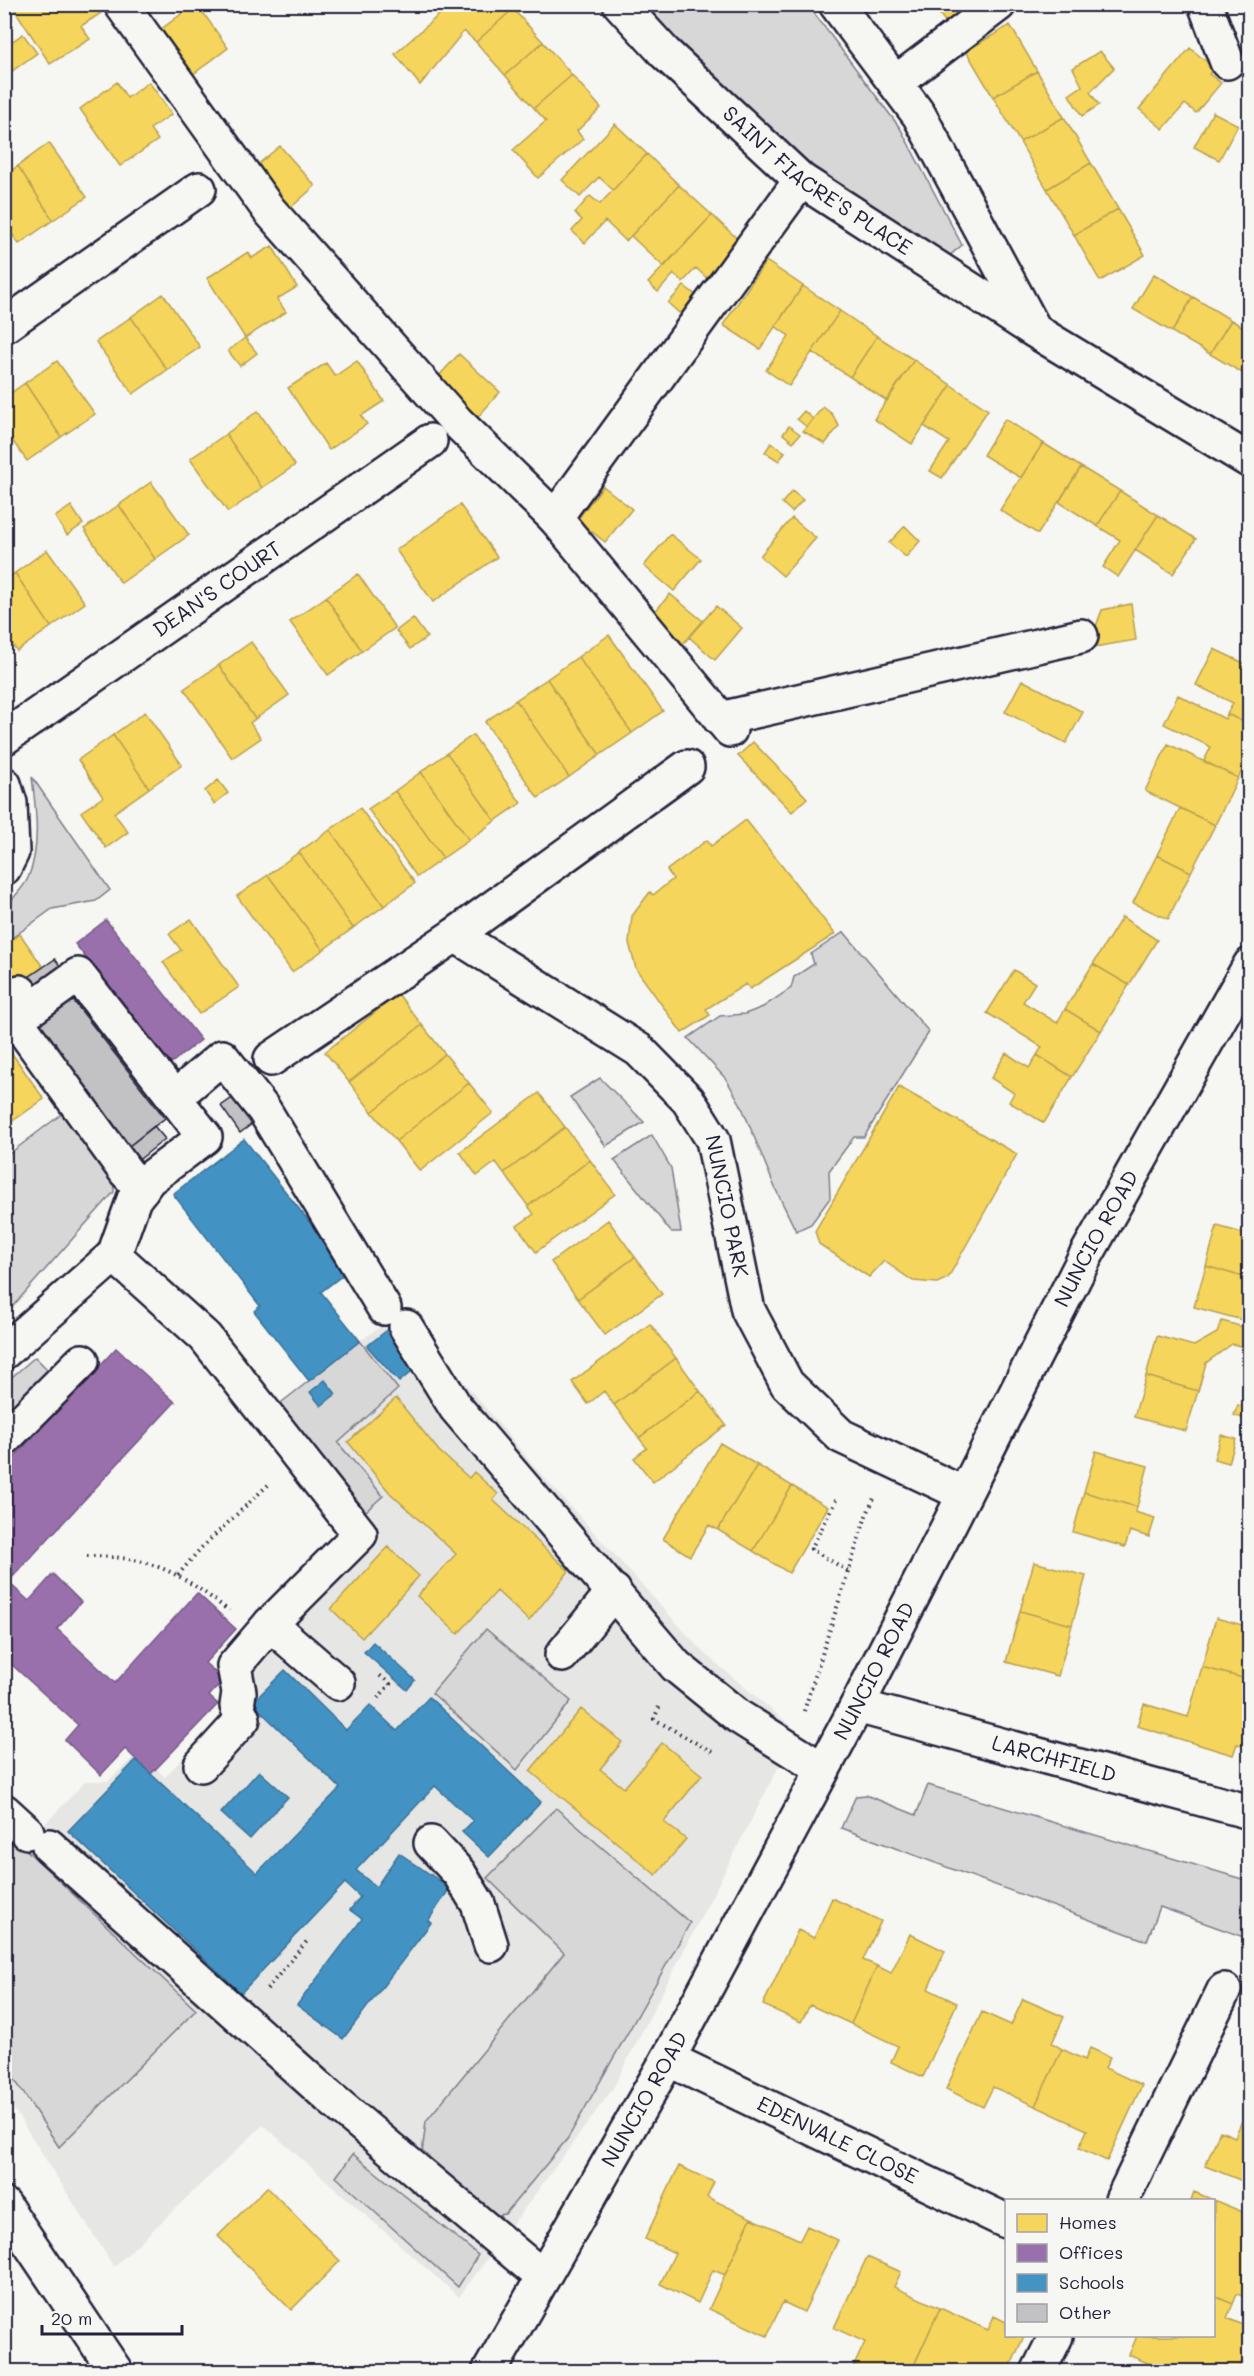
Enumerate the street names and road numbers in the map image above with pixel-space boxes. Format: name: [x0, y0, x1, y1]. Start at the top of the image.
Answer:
street label: SAINT FIACRE'S PLACE: [718, 99, 918, 260]
street label: DEAN'S COURT: [147, 534, 286, 642]
street label: NUNCIO PARK: [700, 1132, 756, 1279]
street label: NUNCIO ROAD: [1047, 1165, 1143, 1311]
street label: NUNCIO ROAD: [826, 1597, 920, 1744]
street label: LARCHFIELD: [989, 1728, 1119, 1787]
street label: NUNCIO ROAD: [594, 2026, 692, 2171]
street label: EDENVALE CLOSE: [753, 2089, 923, 2189]

